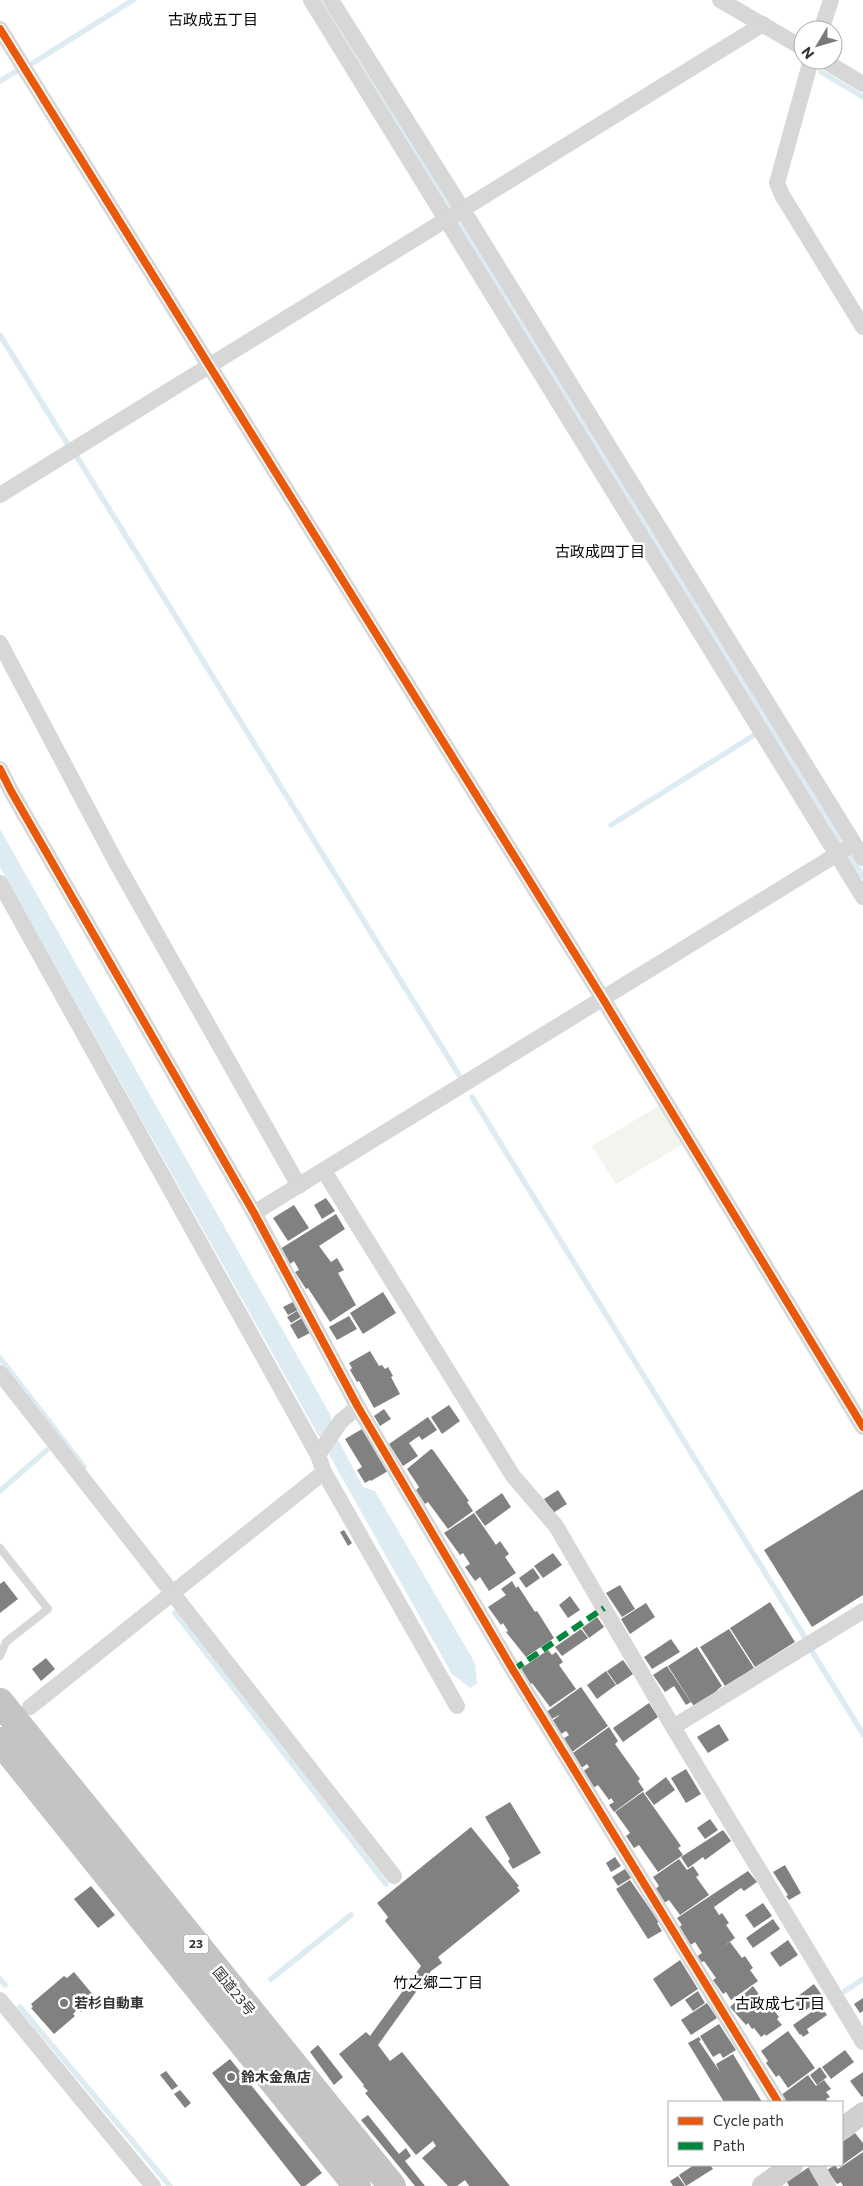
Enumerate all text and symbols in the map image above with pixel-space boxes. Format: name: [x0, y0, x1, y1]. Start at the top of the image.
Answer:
district label: 古政成五丁目: [168, 10, 258, 28]
north arrow: [793, 20, 843, 70]
text: N: [797, 44, 817, 63]
district label: 古政成四丁目: [555, 542, 645, 560]
road number: 23: [184, 1935, 208, 1954]
street label: 国道23号: [210, 1963, 259, 2018]
district label: 竹之郷二丁目: [393, 1973, 483, 1991]
place label: 若杉自動車: [74, 1994, 144, 2011]
district label: 古政成七丁目: [735, 1994, 825, 2012]
marker: 若杉自動車: [58, 1997, 70, 2009]
place label: 鈴木金魚店: [241, 2068, 311, 2085]
marker: 鈴木金魚店: [225, 2071, 237, 2083]
legend: [668, 2101, 843, 2166]
text: Cycle path: [713, 2111, 784, 2129]
text: Path: [713, 2136, 745, 2154]

